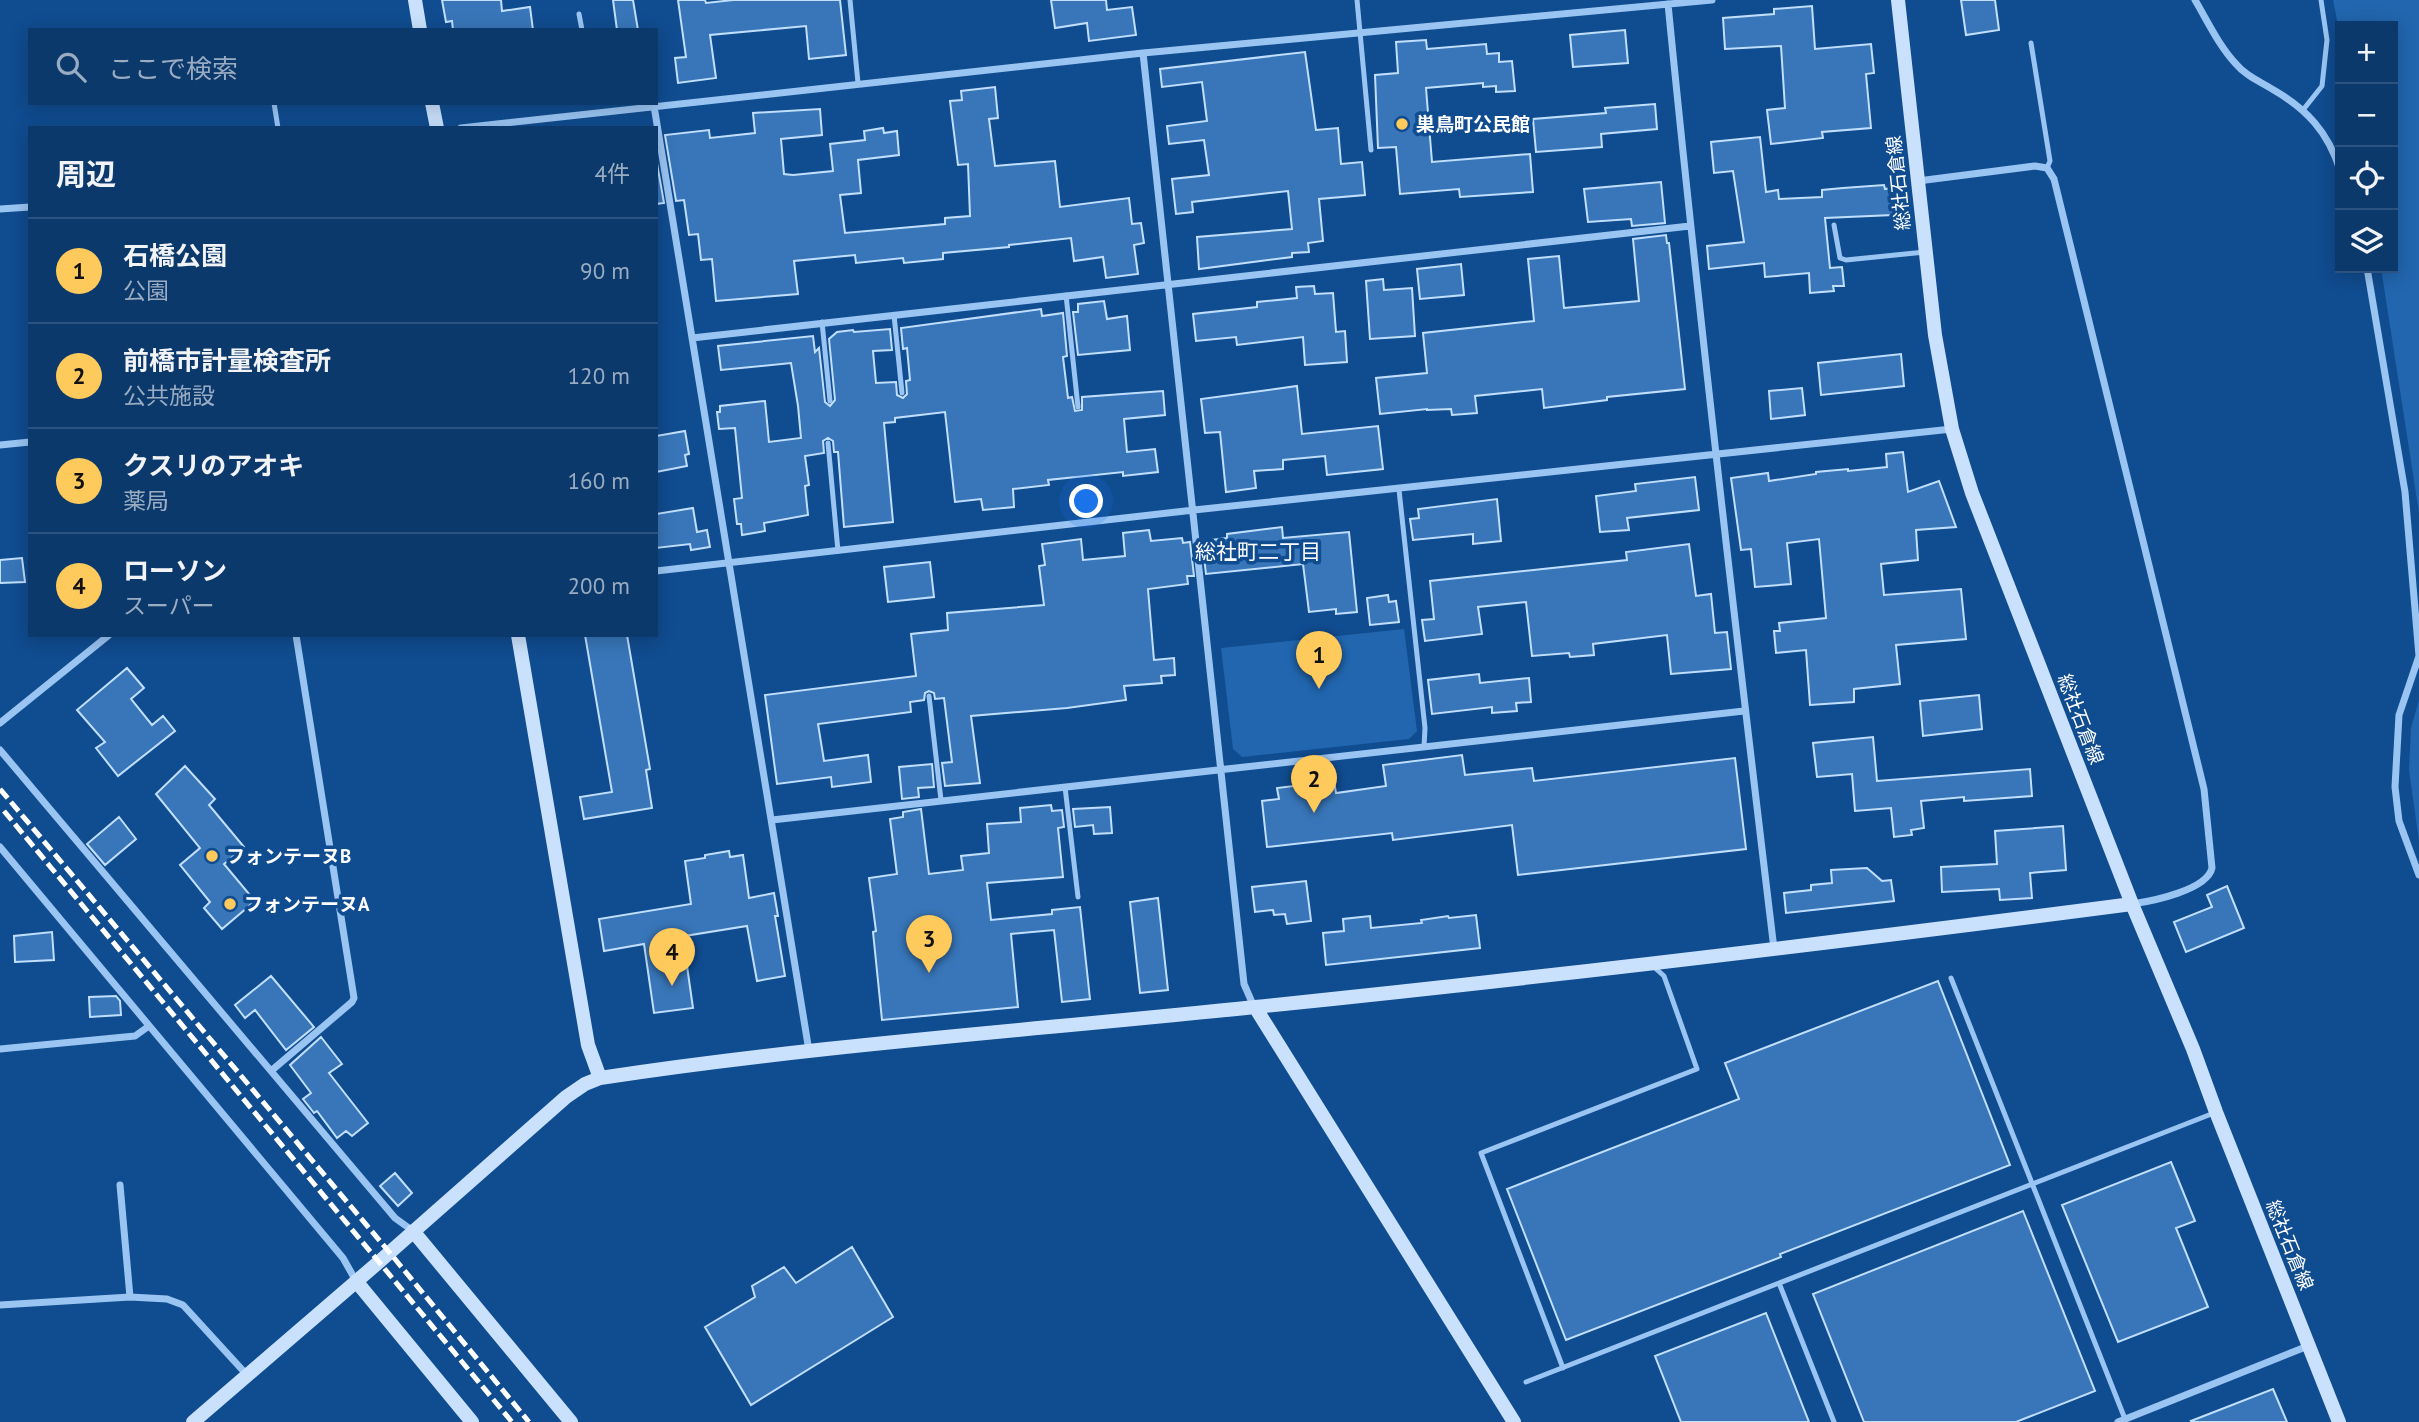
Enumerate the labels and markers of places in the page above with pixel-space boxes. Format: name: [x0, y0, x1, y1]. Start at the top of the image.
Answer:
place label: 巣鳥町公民館: [1416, 112, 1530, 136]
marker: 巣鳥町公民館: [1394, 116, 1410, 132]
pin: 1: [1296, 631, 1342, 689]
pin: 2: [1291, 755, 1337, 813]
place label: フォンテーヌB: [226, 844, 351, 868]
marker: フォンテーヌB: [204, 848, 220, 864]
place label: フォンテーヌA: [244, 892, 370, 916]
marker: フォンテーヌA: [222, 896, 238, 912]
pin: 3: [906, 915, 952, 973]
pin: 4: [649, 928, 695, 986]

